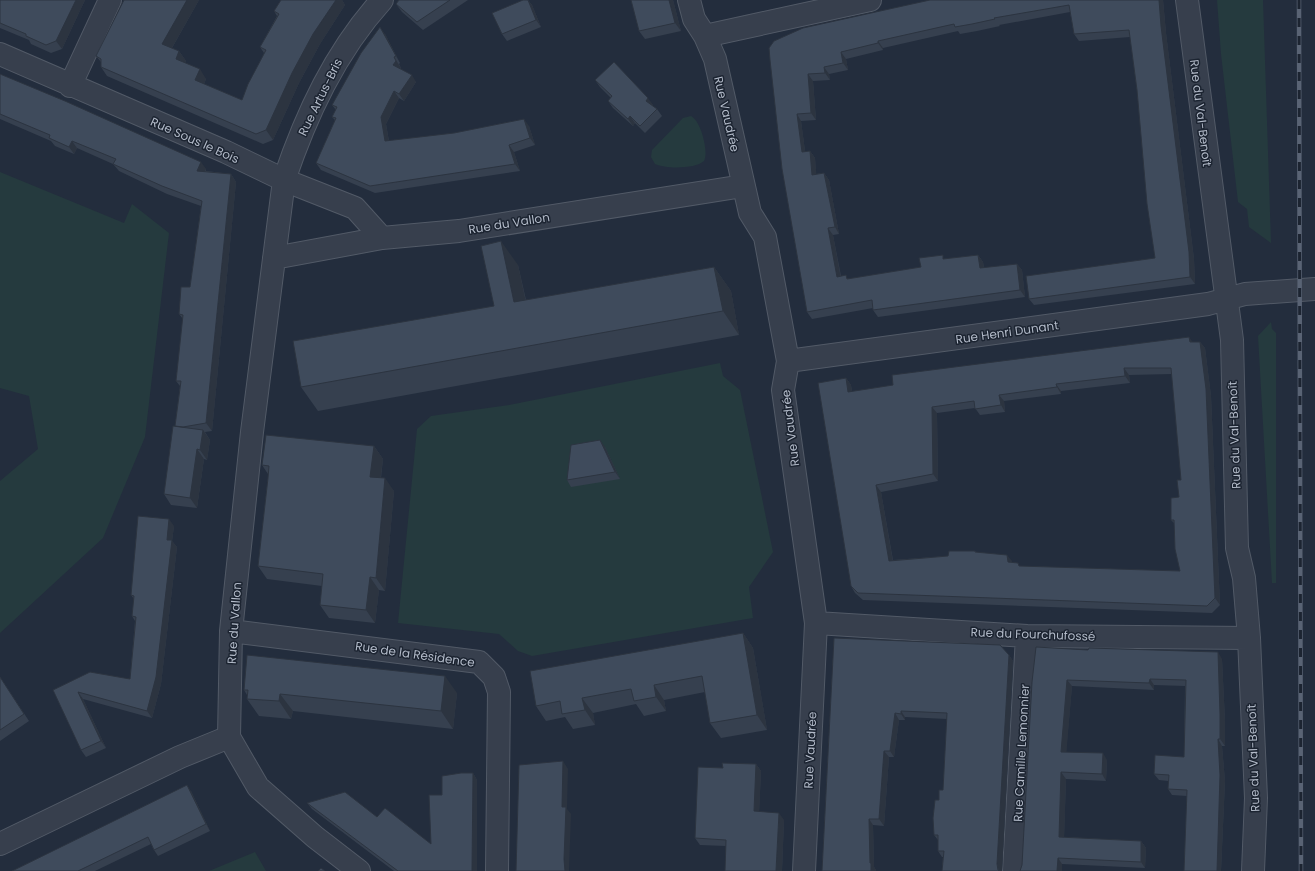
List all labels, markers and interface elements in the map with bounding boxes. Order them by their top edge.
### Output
street label: Rue Artus-Bris [294,55,346,139]
street label: Rue du Val-Benoît [1186,58,1216,168]
street label: Rue Vaudrée [710,75,744,153]
street label: Rue Sous le Bois [148,113,242,167]
street label: Rue du Vallon [467,208,551,238]
street label: Rue Henri Dunant [954,316,1060,348]
street label: Rue du Val-Benoît [1224,381,1244,489]
street label: Rue Vaudrée [777,389,803,467]
street label: Rue du Vallon [223,581,245,665]
street label: Rue du Fourchufossé [970,623,1096,645]
street label: Rue de la Résidence [354,637,476,671]
street label: Rue Camille Lemonnier [1009,683,1033,822]
street label: Rue du Val-Benoît [1243,704,1263,812]
street label: Rue Vaudrée [799,711,821,789]

